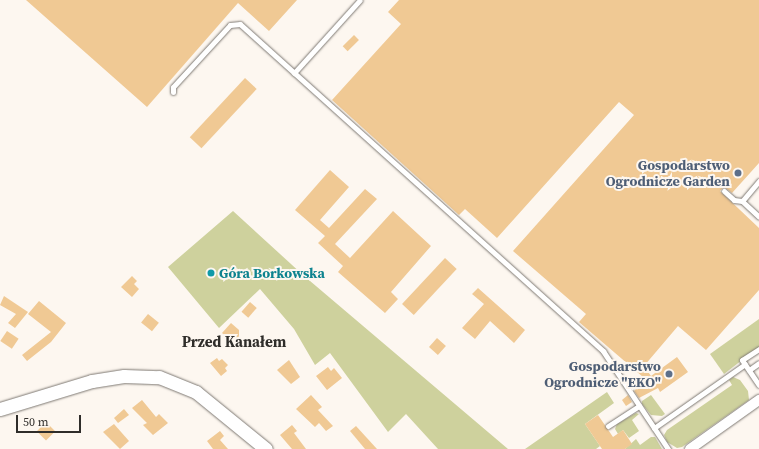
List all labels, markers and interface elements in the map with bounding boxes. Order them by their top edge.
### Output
place label: Gospodarstwo Ogrodnicze Garden [606,157,730,190]
marker: Gospodarstwo Ogrodnicze Garden [733,168,743,178]
place label: Góra Borkowska [219,265,325,281]
marker: Góra Borkowska [206,268,216,278]
district label: Przed Kanałem [182,333,286,351]
place label: Gospodarstwo Ogrodnicze "EKO" [544,358,661,390]
marker: Gospodarstwo Ogrodnicze "EKO" [664,369,674,379]
scale bar [18,407,83,433]
text: 50 m [23,414,49,430]

